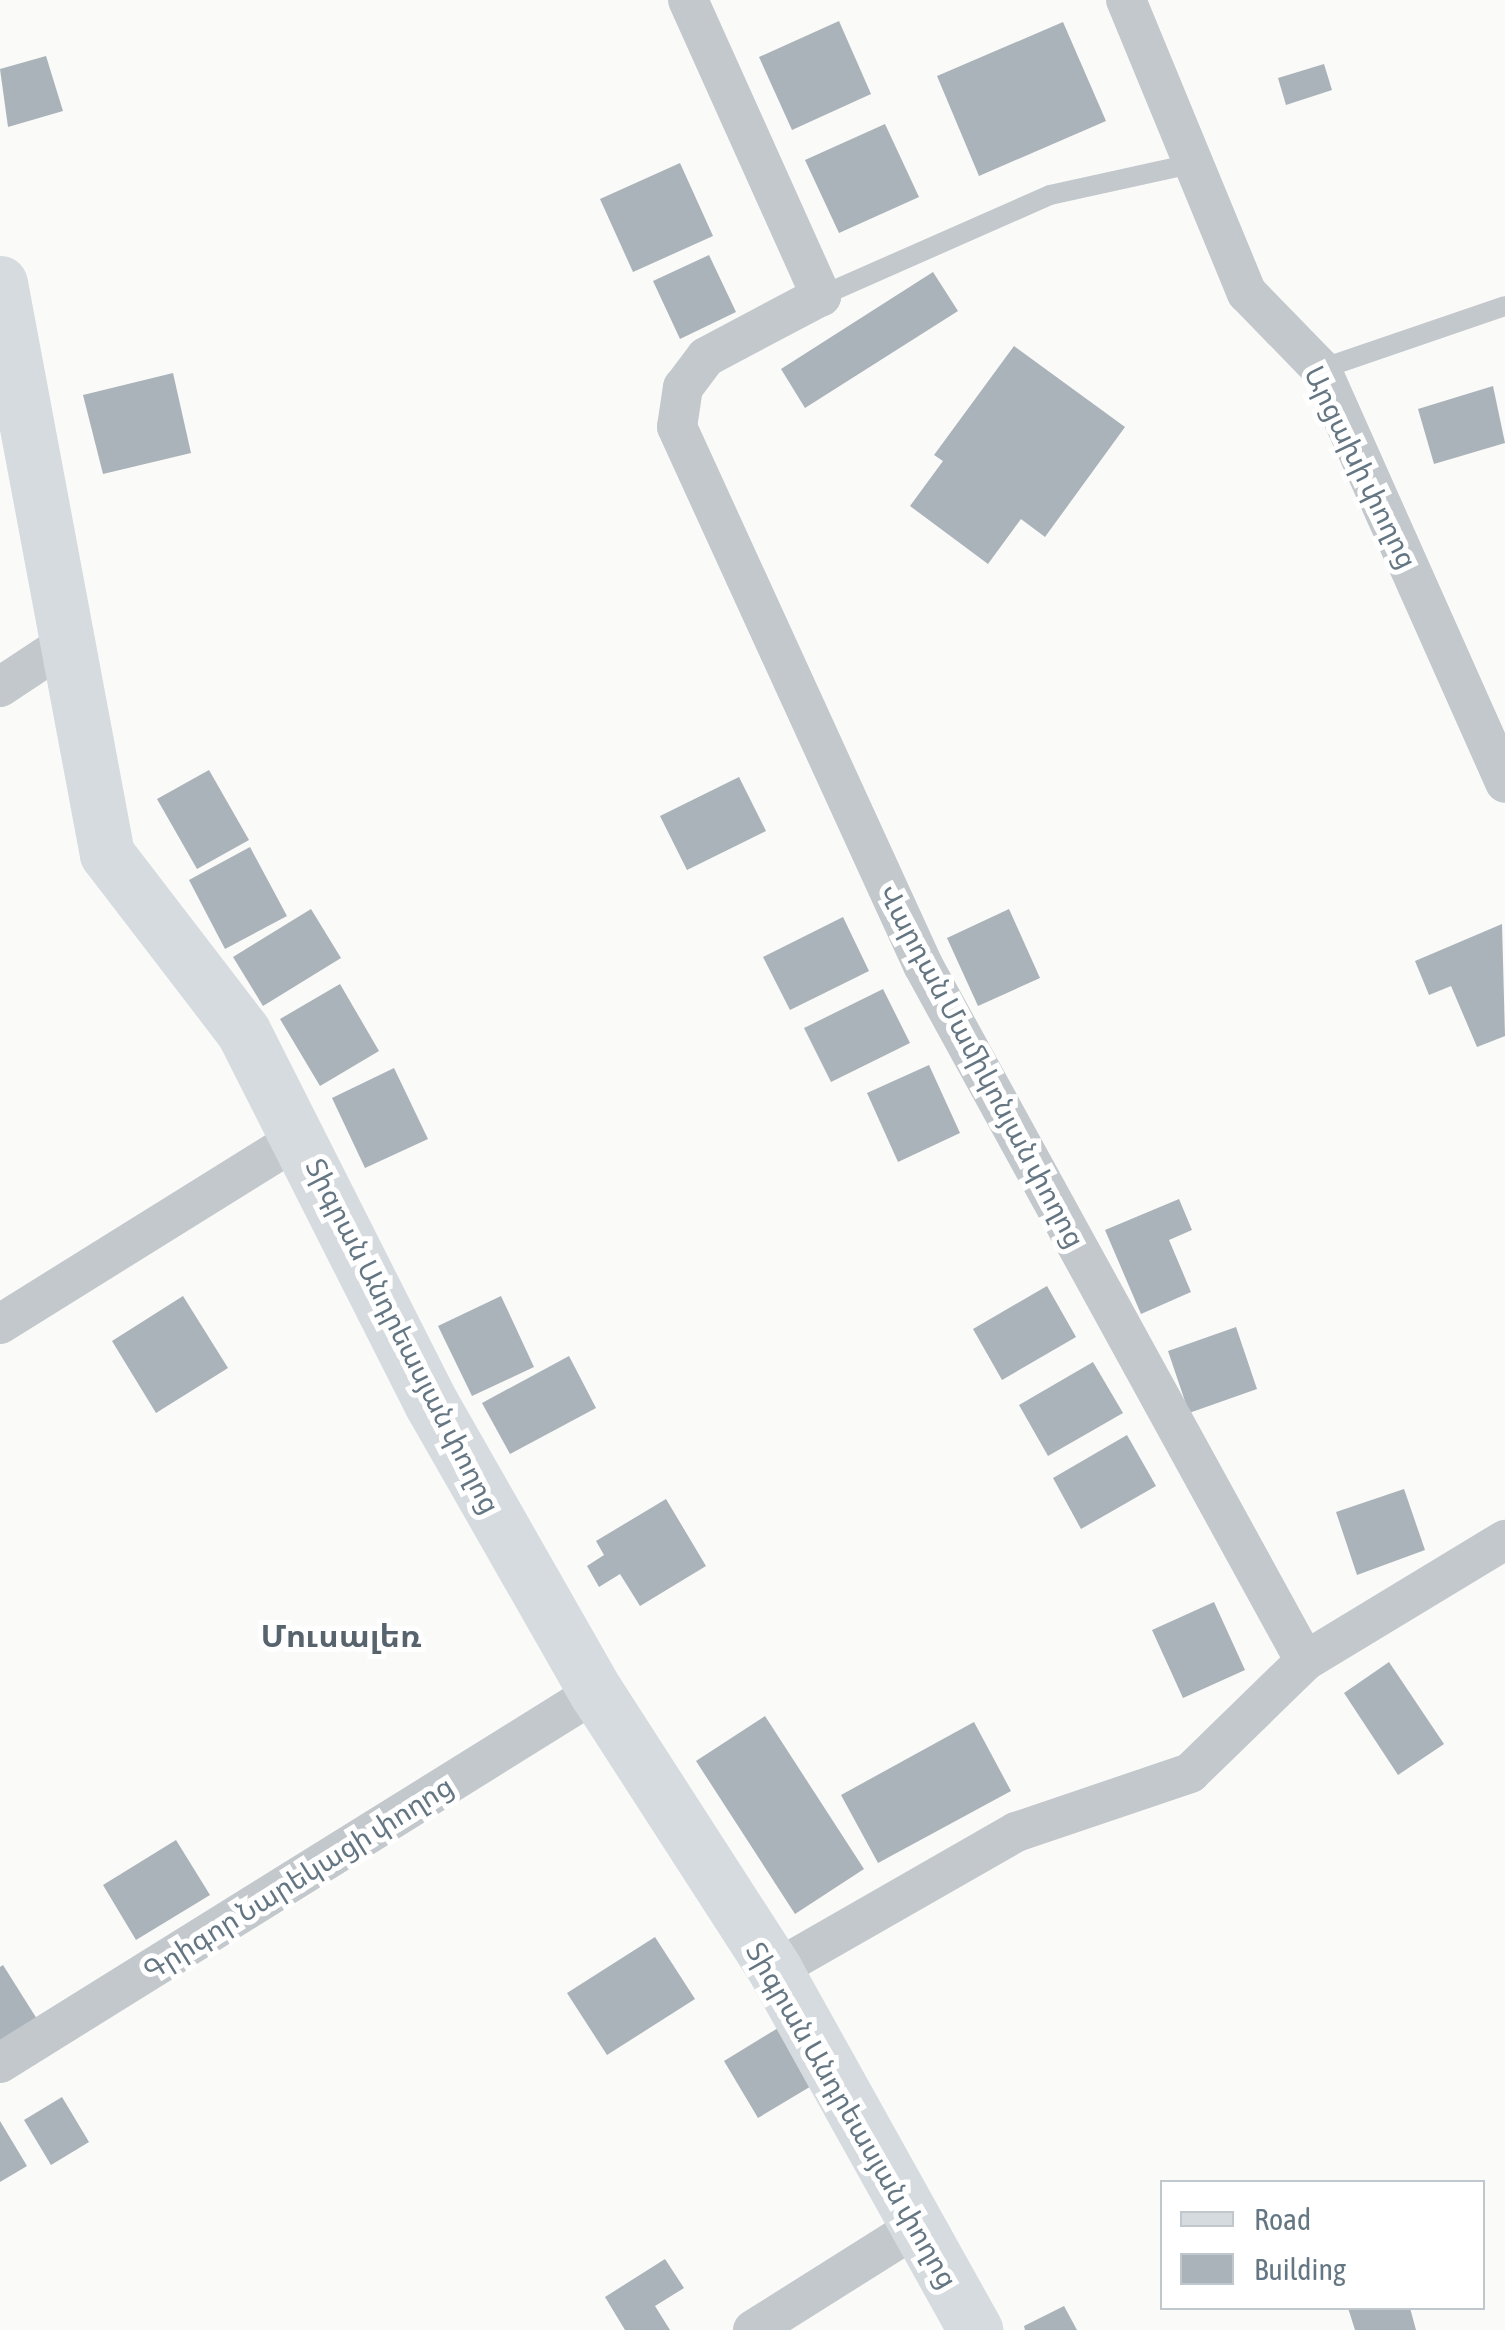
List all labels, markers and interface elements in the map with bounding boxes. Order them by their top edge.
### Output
street label: Արցախի փողոց [1297,360,1425,574]
street label: Վարդան Մամիկոնյան փողոց [872,879,1092,1253]
street label: Տիգրան Անդրեասյան փողոց [299,1153,507,1519]
district label: Մուսալեռ [260,1617,422,1655]
street label: Գրիգոր Նարեկացի փողոց [137,1769,459,1987]
street label: Տիգրան Անդրեասյան փողոց [739,1936,965,2294]
legend [1160,2180,1485,2310]
text: Road [1254,2202,1311,2236]
text: Building [1254,2252,1346,2286]

